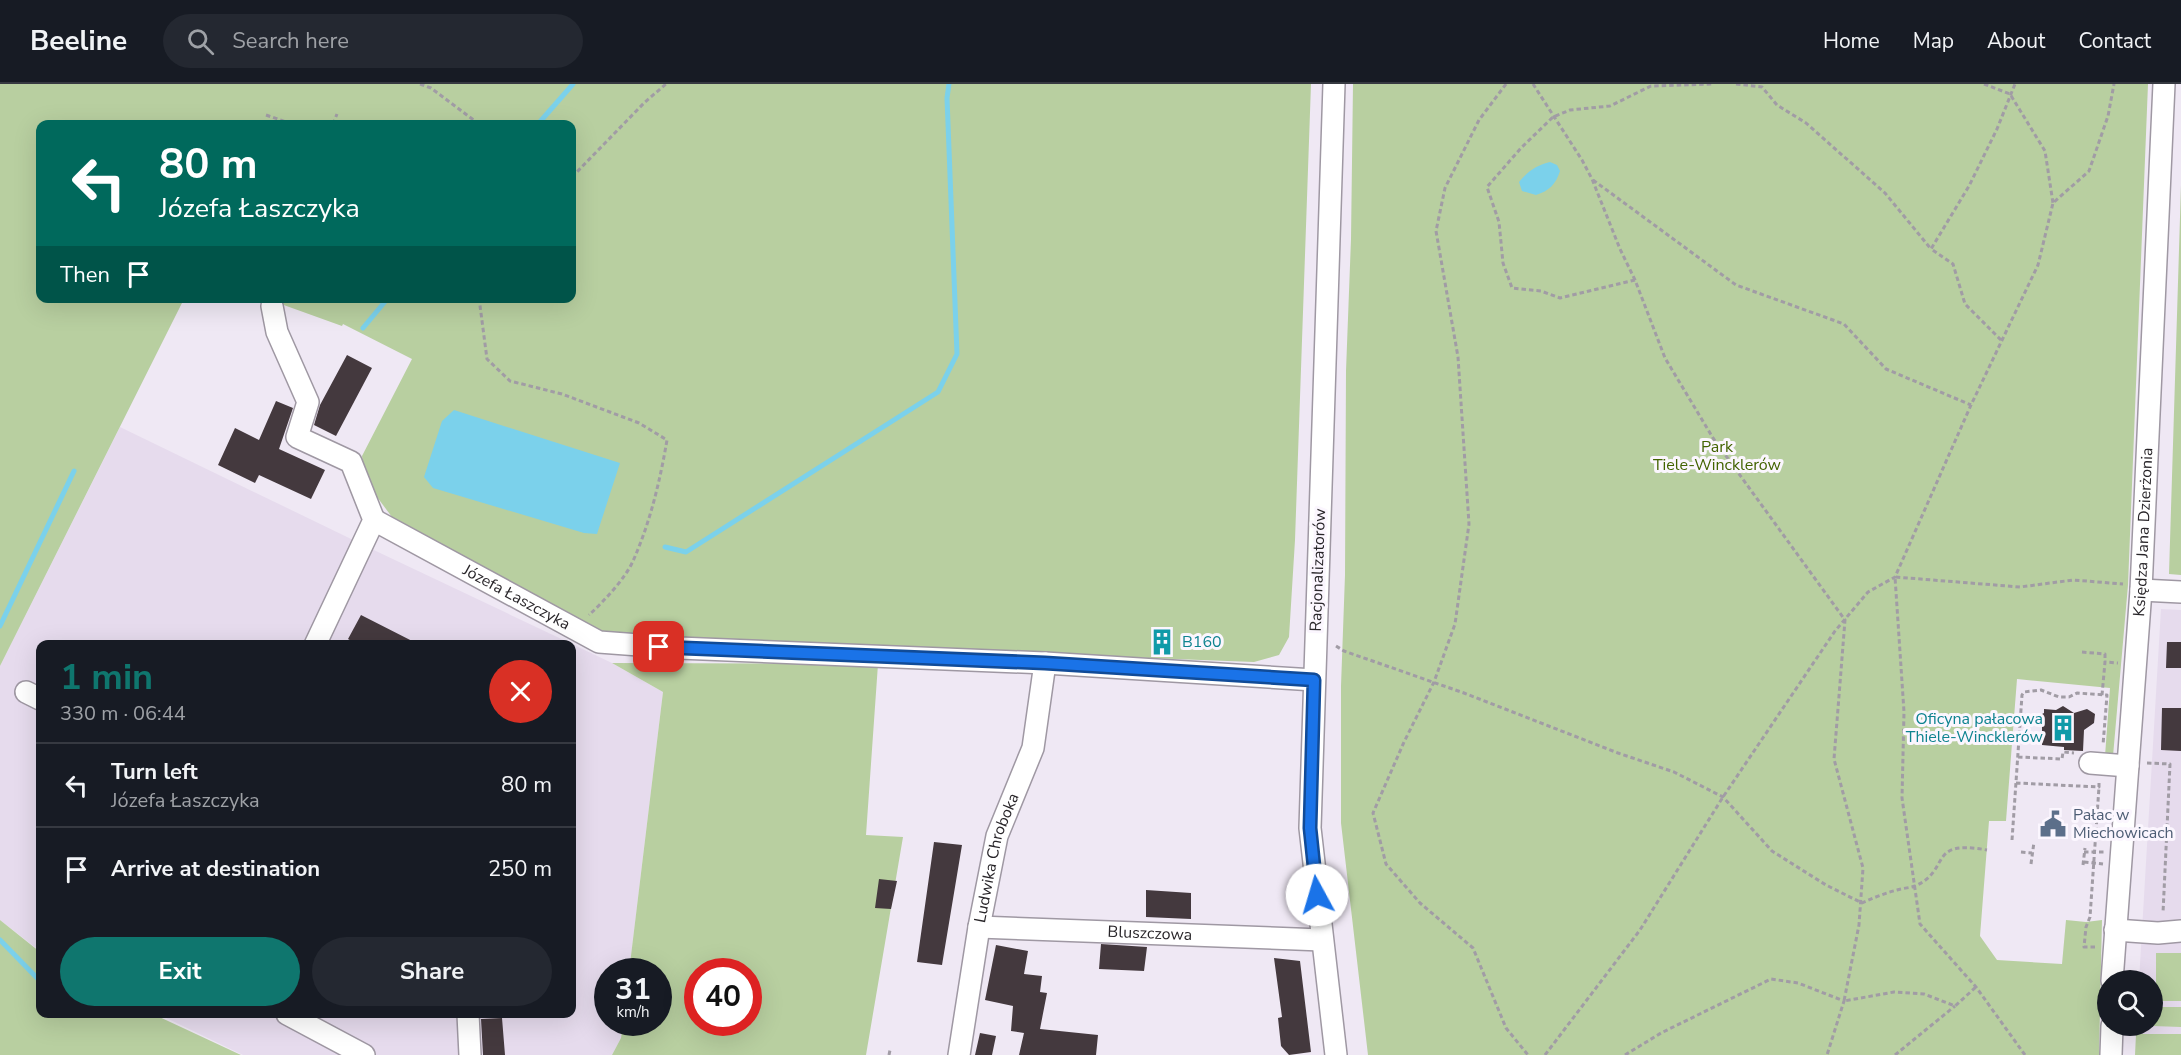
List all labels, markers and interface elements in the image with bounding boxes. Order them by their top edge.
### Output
search box [163,14,583,68]
text: Beeline [30,22,127,60]
icon: search [184,25,217,58]
text: Search here [232,26,349,56]
text: Home [1823,27,1880,55]
text: Map [1913,27,1954,55]
text: About [1987,27,2045,55]
text: Contact [2078,27,2151,55]
text: 80 m [159,136,258,193]
icon: left [60,144,138,222]
text: Józefa Łaszczyka [159,190,360,227]
icon: arrive [122,258,155,291]
text: Then [60,260,110,290]
park label: Park Tiele-Wincklerów [1653,436,1782,476]
street label: Księdza Jana Dzierżonia [2128,447,2158,617]
street label: Racjonalizatorów [1305,507,1331,632]
street label: Józefa Łaszczyka [458,559,574,635]
pin [633,621,684,672]
building icon: B160 [1147,627,1177,657]
icon: arrive [642,630,675,663]
place label: B160 [1182,631,1222,653]
text: 1 min [60,653,153,702]
button: close [489,660,552,723]
text: 330 m · 06:44 [60,700,186,727]
place label: Oficyna pałacowa Thiele-Wincklerów [1906,708,2044,748]
building icon: Oficyna pałacowa Thiele-Wincklerów [2048,713,2078,743]
text: Turn left [111,757,198,787]
icon: left [60,769,93,802]
text: 80 m [501,770,552,800]
text: Józefa Łaszczyka [111,787,260,814]
street label: Ludwika Chroboka [969,790,1024,925]
place label: Pałac w Miechowicach [2073,804,2174,844]
public building icon: Pałac w Miechowicach [2038,809,2068,839]
icon: arrive [60,853,93,886]
text: Arrive at destination [111,854,320,884]
text: 250 m [488,854,552,884]
position arrow [1285,863,1349,927]
street label: Bluszczowa [1107,921,1193,946]
button: Exit [60,937,300,1006]
button: Share [312,937,552,1006]
speed limit sign: 40 [684,958,762,1036]
text: 31 [615,969,651,1010]
map controls [2097,970,2163,1036]
button: search [2097,970,2163,1036]
text: km/h [616,1002,650,1022]

